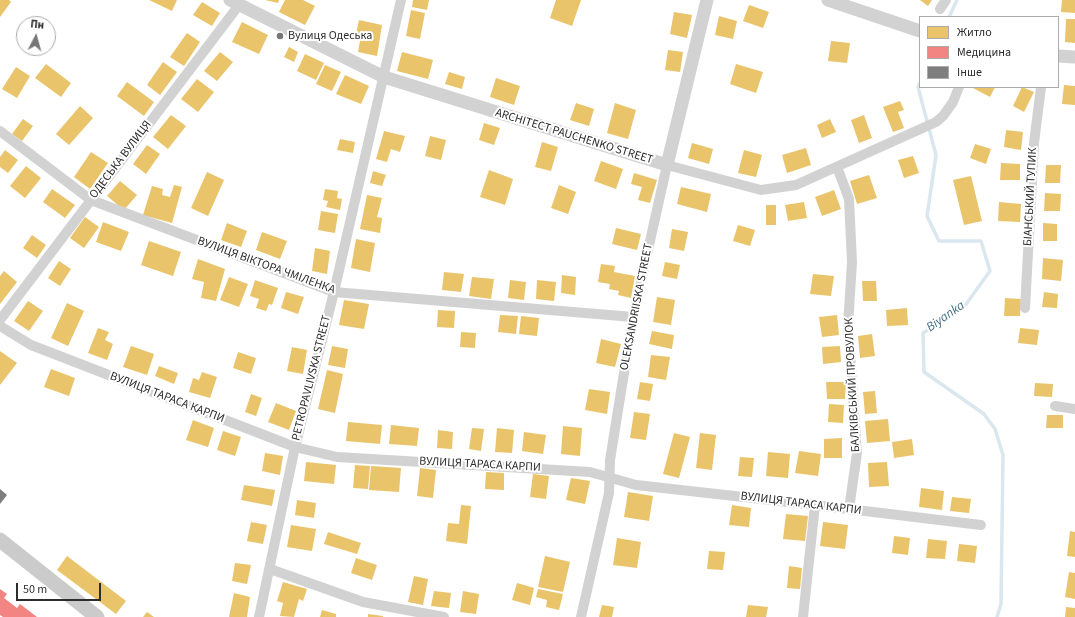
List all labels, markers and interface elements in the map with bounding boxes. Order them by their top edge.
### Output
north arrow [16,16,56,56]
text: Пн [30,16,45,33]
legend [919,16,1059,88]
text: Житло [957,24,992,41]
place label: Вулиця Одеська [288,29,372,43]
marker: Вулиця Одеська [275,31,285,41]
text: Медицина [957,44,1011,61]
text: Інше [957,64,982,81]
street label: ARCHITECT PAUCHENKO STREET [493,106,655,168]
street label: ОДЕСЬКА ВУЛИЦЯ [87,118,155,202]
street label: БІАНСЬКИЙ ТУПИК [1021,147,1041,247]
street label: ВУЛИЦЯ ВІКТОРА ЧМІЛЕНКА [195,234,337,298]
street label: OLEKSANDRIISKA STREET [618,242,656,372]
water label: Biyanka [924,298,968,336]
street label: PETROPAVLIVSKA STREET [289,314,335,442]
street label: БАЛКІВСЬКИЙ ПРОВУЛОК [842,317,864,453]
street label: ВУЛИЦЯ ТАРАСА КАРПИ [108,369,226,427]
street label: ВУЛИЦЯ ТАРАСА КАРПИ [419,455,541,475]
street label: ВУЛИЦЯ ТАРАСА КАРПИ [740,489,862,519]
scale bar [18,575,103,601]
text: 50 m [23,581,47,598]

